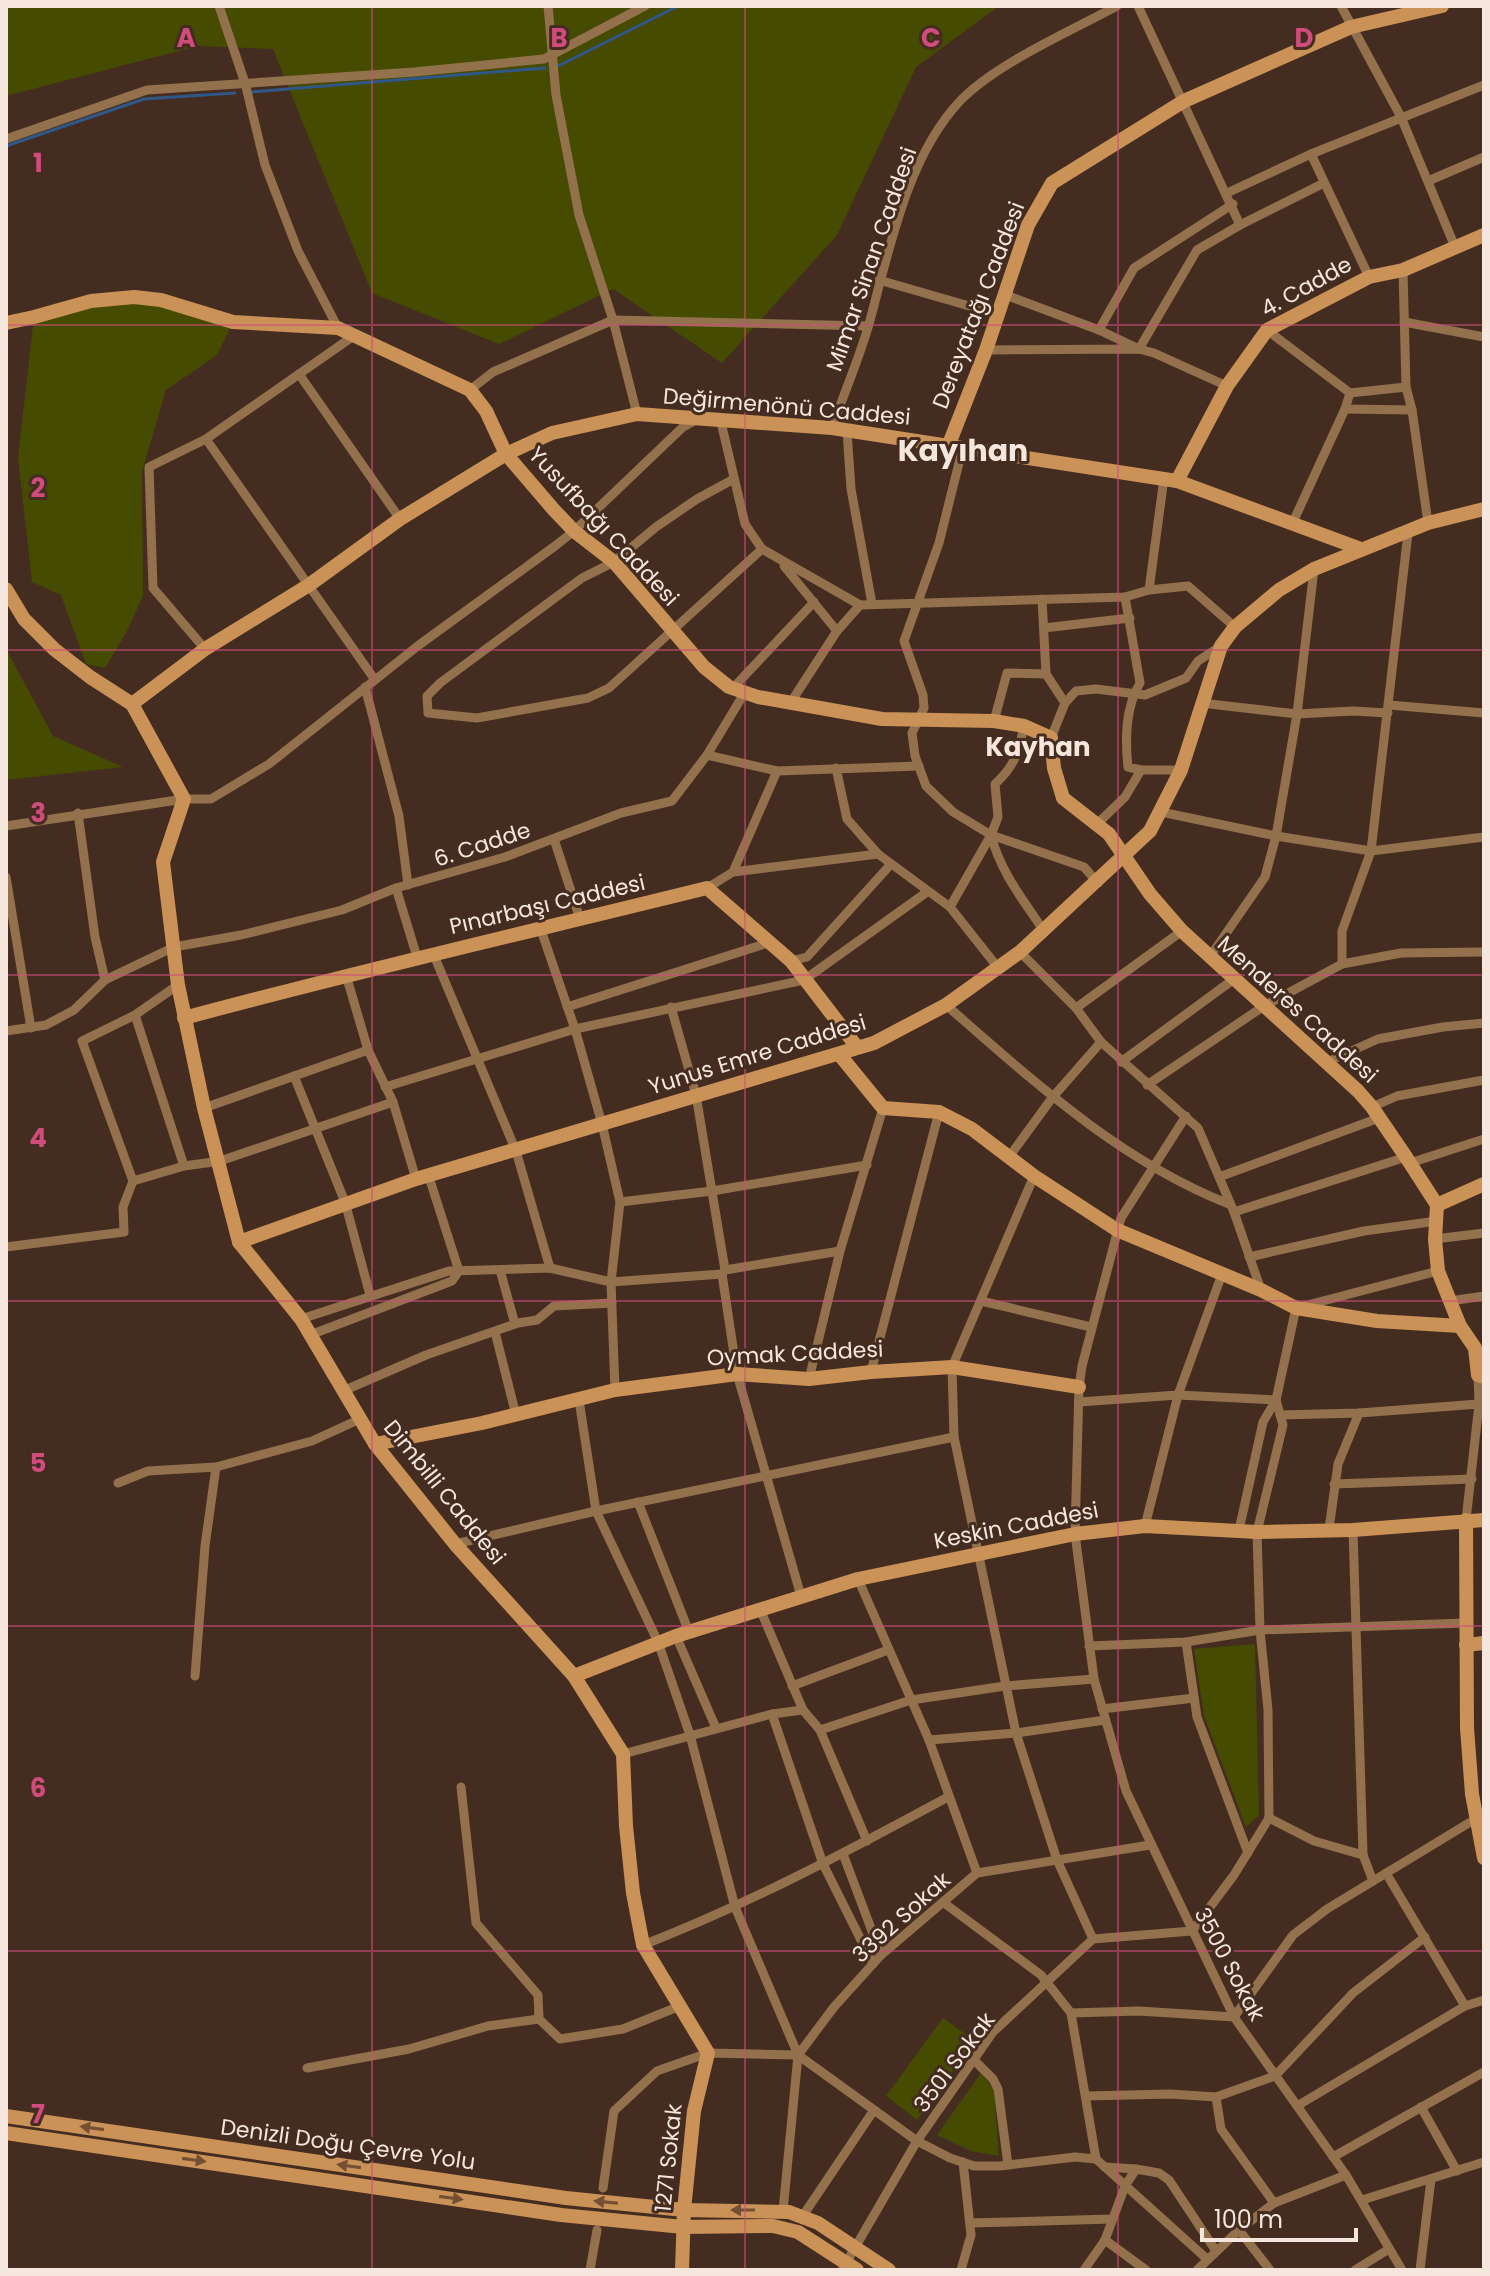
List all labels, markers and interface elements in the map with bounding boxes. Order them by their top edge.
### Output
text: A [176,20,196,56]
text: B [550,20,568,56]
text: C [921,20,941,56]
text: D [1295,20,1314,56]
street label: Mimar Sinan Caddesi [819,143,924,375]
text: 1 [33,145,43,181]
street label: Dereyatağı Caddesi [925,197,1032,413]
street label: 4. Cadde [1255,249,1357,324]
street label: Değirmenönü Caddesi [662,380,912,433]
district label: Kayıhan [898,429,1028,472]
street label: Yusufbağı Caddesi [521,440,686,613]
text: 2 [31,470,46,506]
district label: Kayhan [986,729,1090,765]
text: 3 [30,795,46,831]
street label: 6. Cadde [430,814,534,875]
street label: Pınarbaşı Caddesi [446,867,648,942]
street label: Menderes Caddesi [1211,929,1385,1090]
street label: Yunus Emre Caddesi [644,1007,870,1102]
text: 4 [29,1120,47,1156]
street label: Oymak Caddesi [706,1333,884,1374]
street label: Dimbilli Caddesi [377,1413,513,1571]
text: 5 [30,1445,46,1481]
street label: Keskin Caddesi [931,1494,1101,1557]
text: 6 [30,1770,46,1806]
street label: 3392 Sokak [845,1864,958,1970]
street label: 3500 Sokak [1187,1902,1273,2027]
street label: 3501 Sokak [907,2005,1003,2119]
text: 7 [31,2096,45,2132]
street label: 1271 Sokak [647,2102,690,2214]
street label: Denizli Doğu Çevre Yolu [219,2111,477,2178]
one-way arrow [79,2121,104,2134]
one-way arrow [182,2154,207,2167]
one-way arrow [336,2159,361,2172]
one-way arrow [439,2192,464,2205]
scale bar [1202,2192,1356,2242]
one-way arrow [593,2196,618,2209]
text: 100 m [1214,2203,1283,2236]
one-way arrow [730,2204,755,2216]

